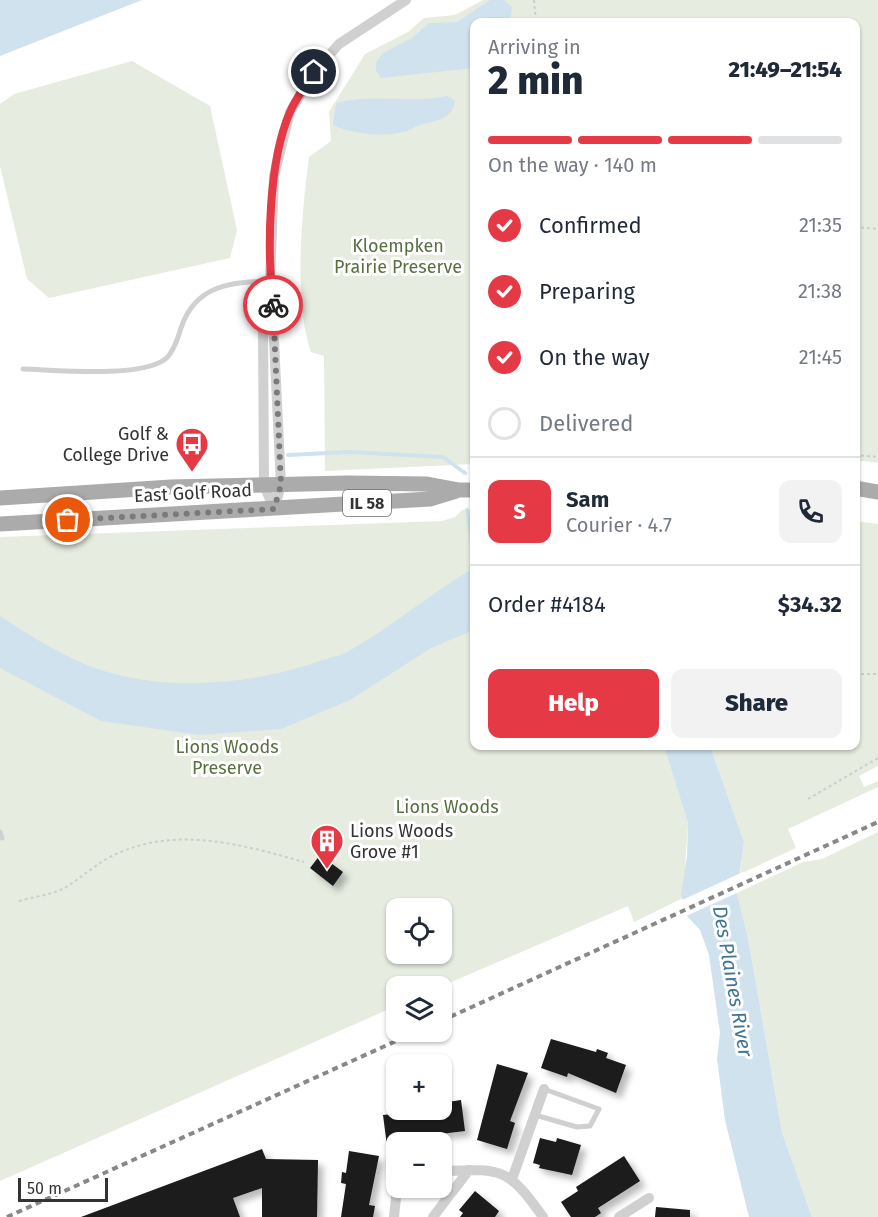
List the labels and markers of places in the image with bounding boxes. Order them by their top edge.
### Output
pin [288,46,339,97]
place label: Golf & College Drive [63,423,169,466]
bus stop icon: Golf & College Drive [174,426,210,473]
pin [42,494,93,545]
place label: Lions Woods Grove #1 [350,820,453,863]
building icon: Lions Woods Grove #1 [309,823,345,870]

